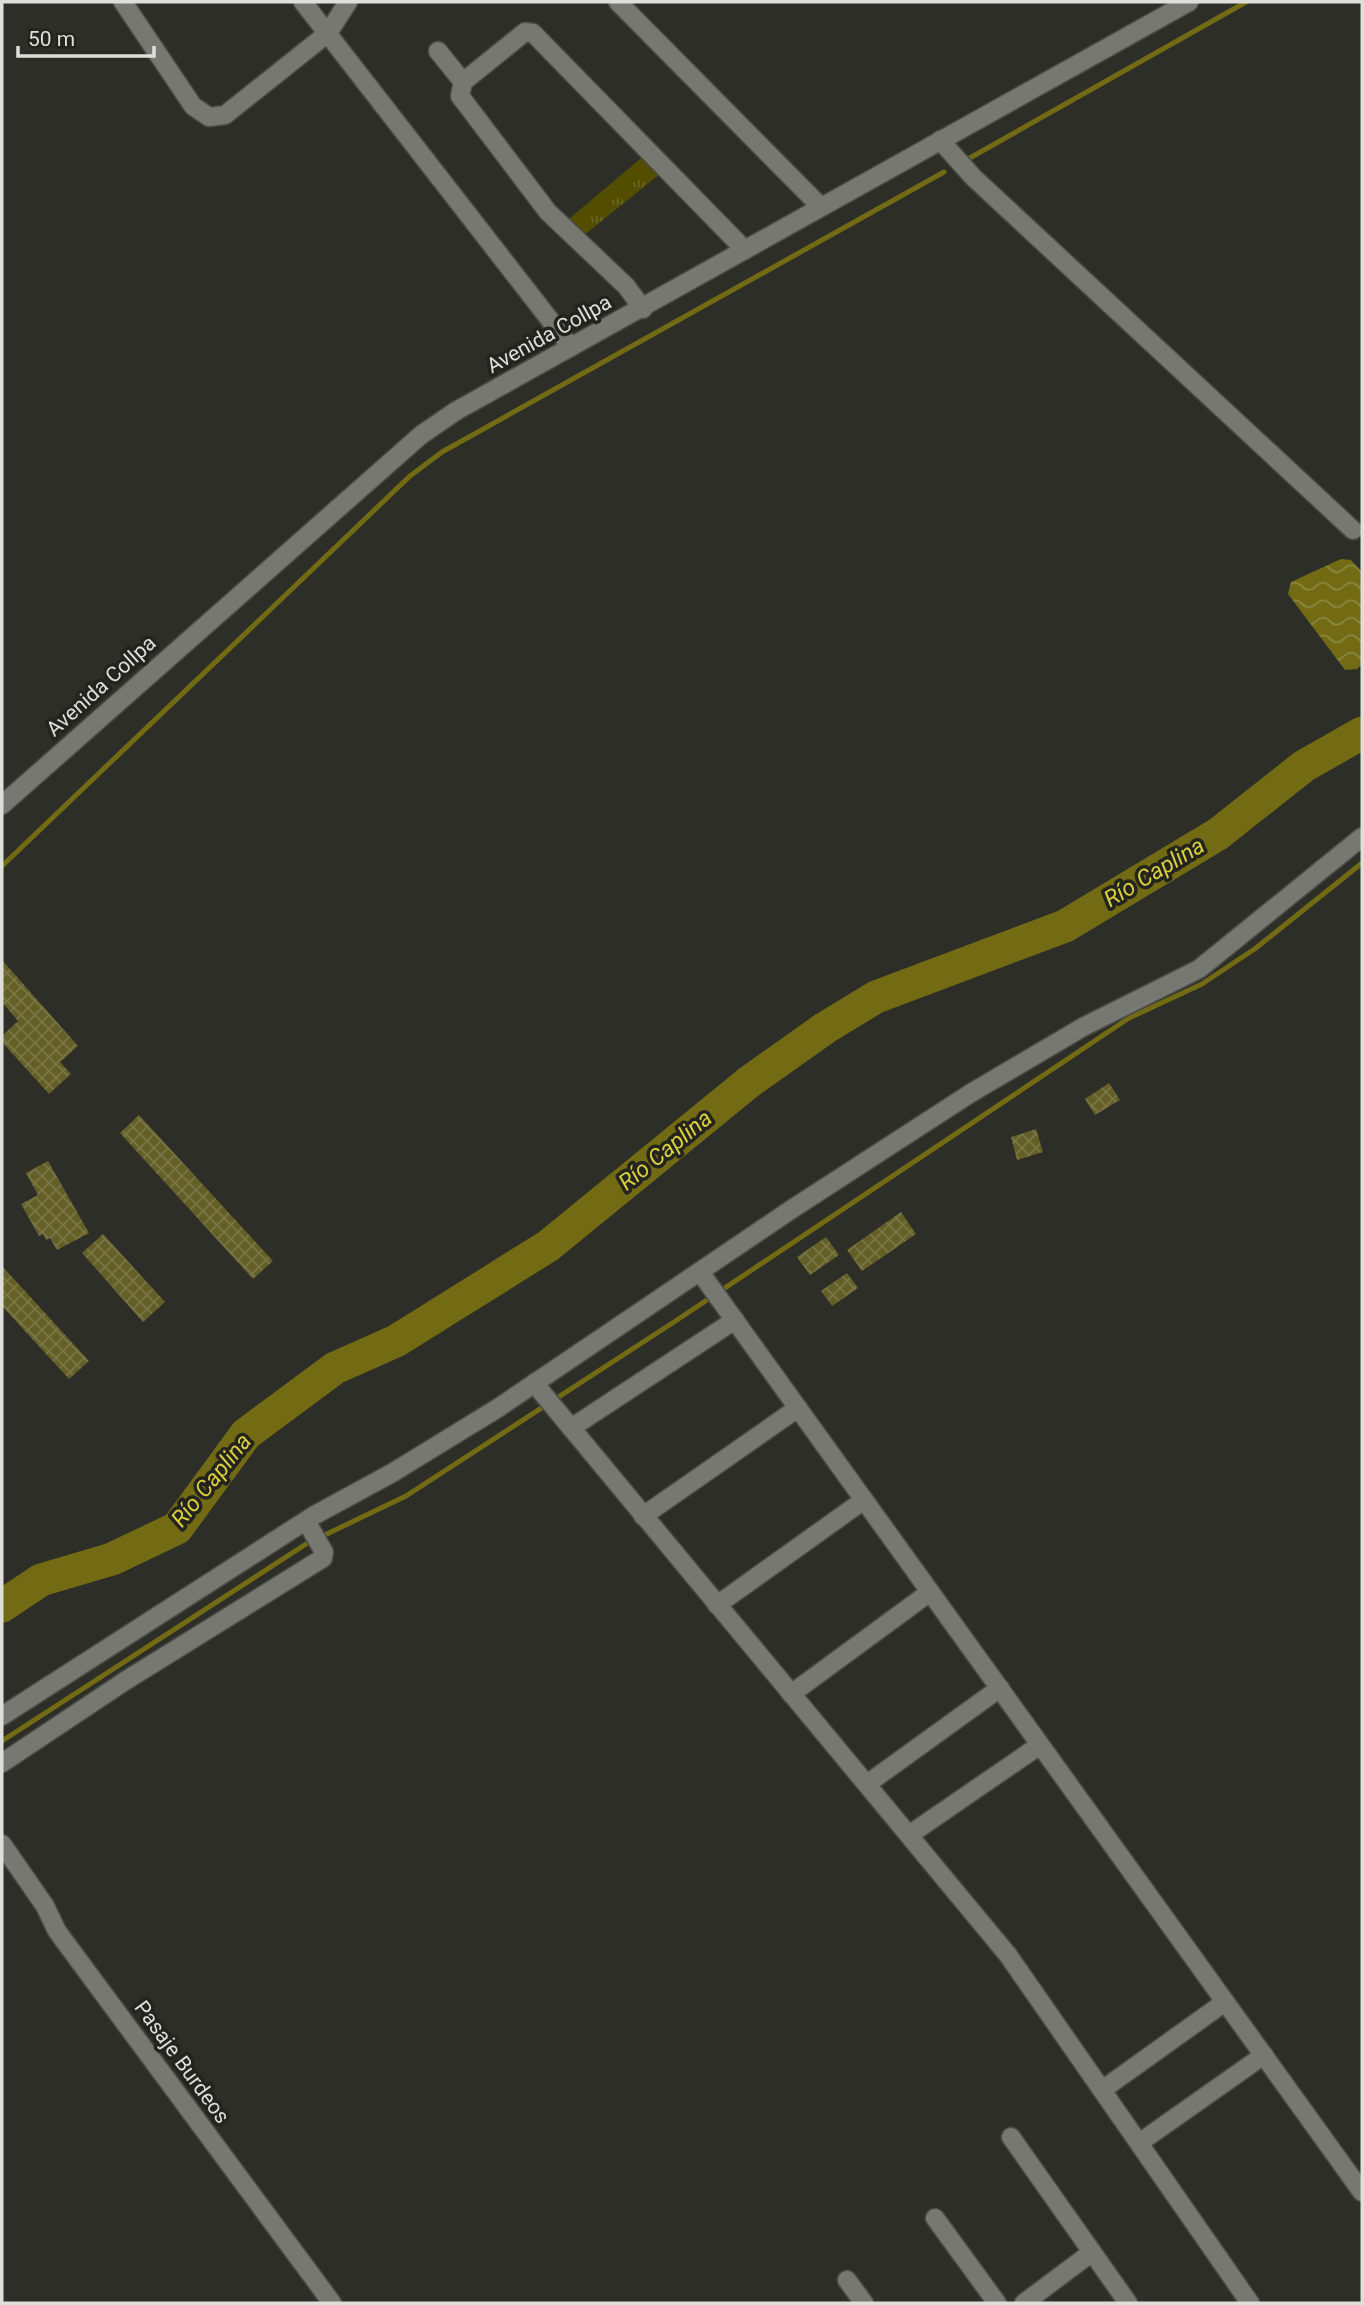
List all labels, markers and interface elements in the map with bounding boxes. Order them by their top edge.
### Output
scale bar [18,14,154,58]
text: 50 m [28,27,75,51]
street label: Avenida Collpa [483,290,615,378]
street label: Avenida Collpa [41,631,161,741]
water label: Río Caplina [1099,832,1209,913]
water label: Río Caplina [613,1105,717,1196]
water label: Río Caplina [166,1428,257,1532]
street label: Pasaje Burdeos [130,1996,234,2128]

